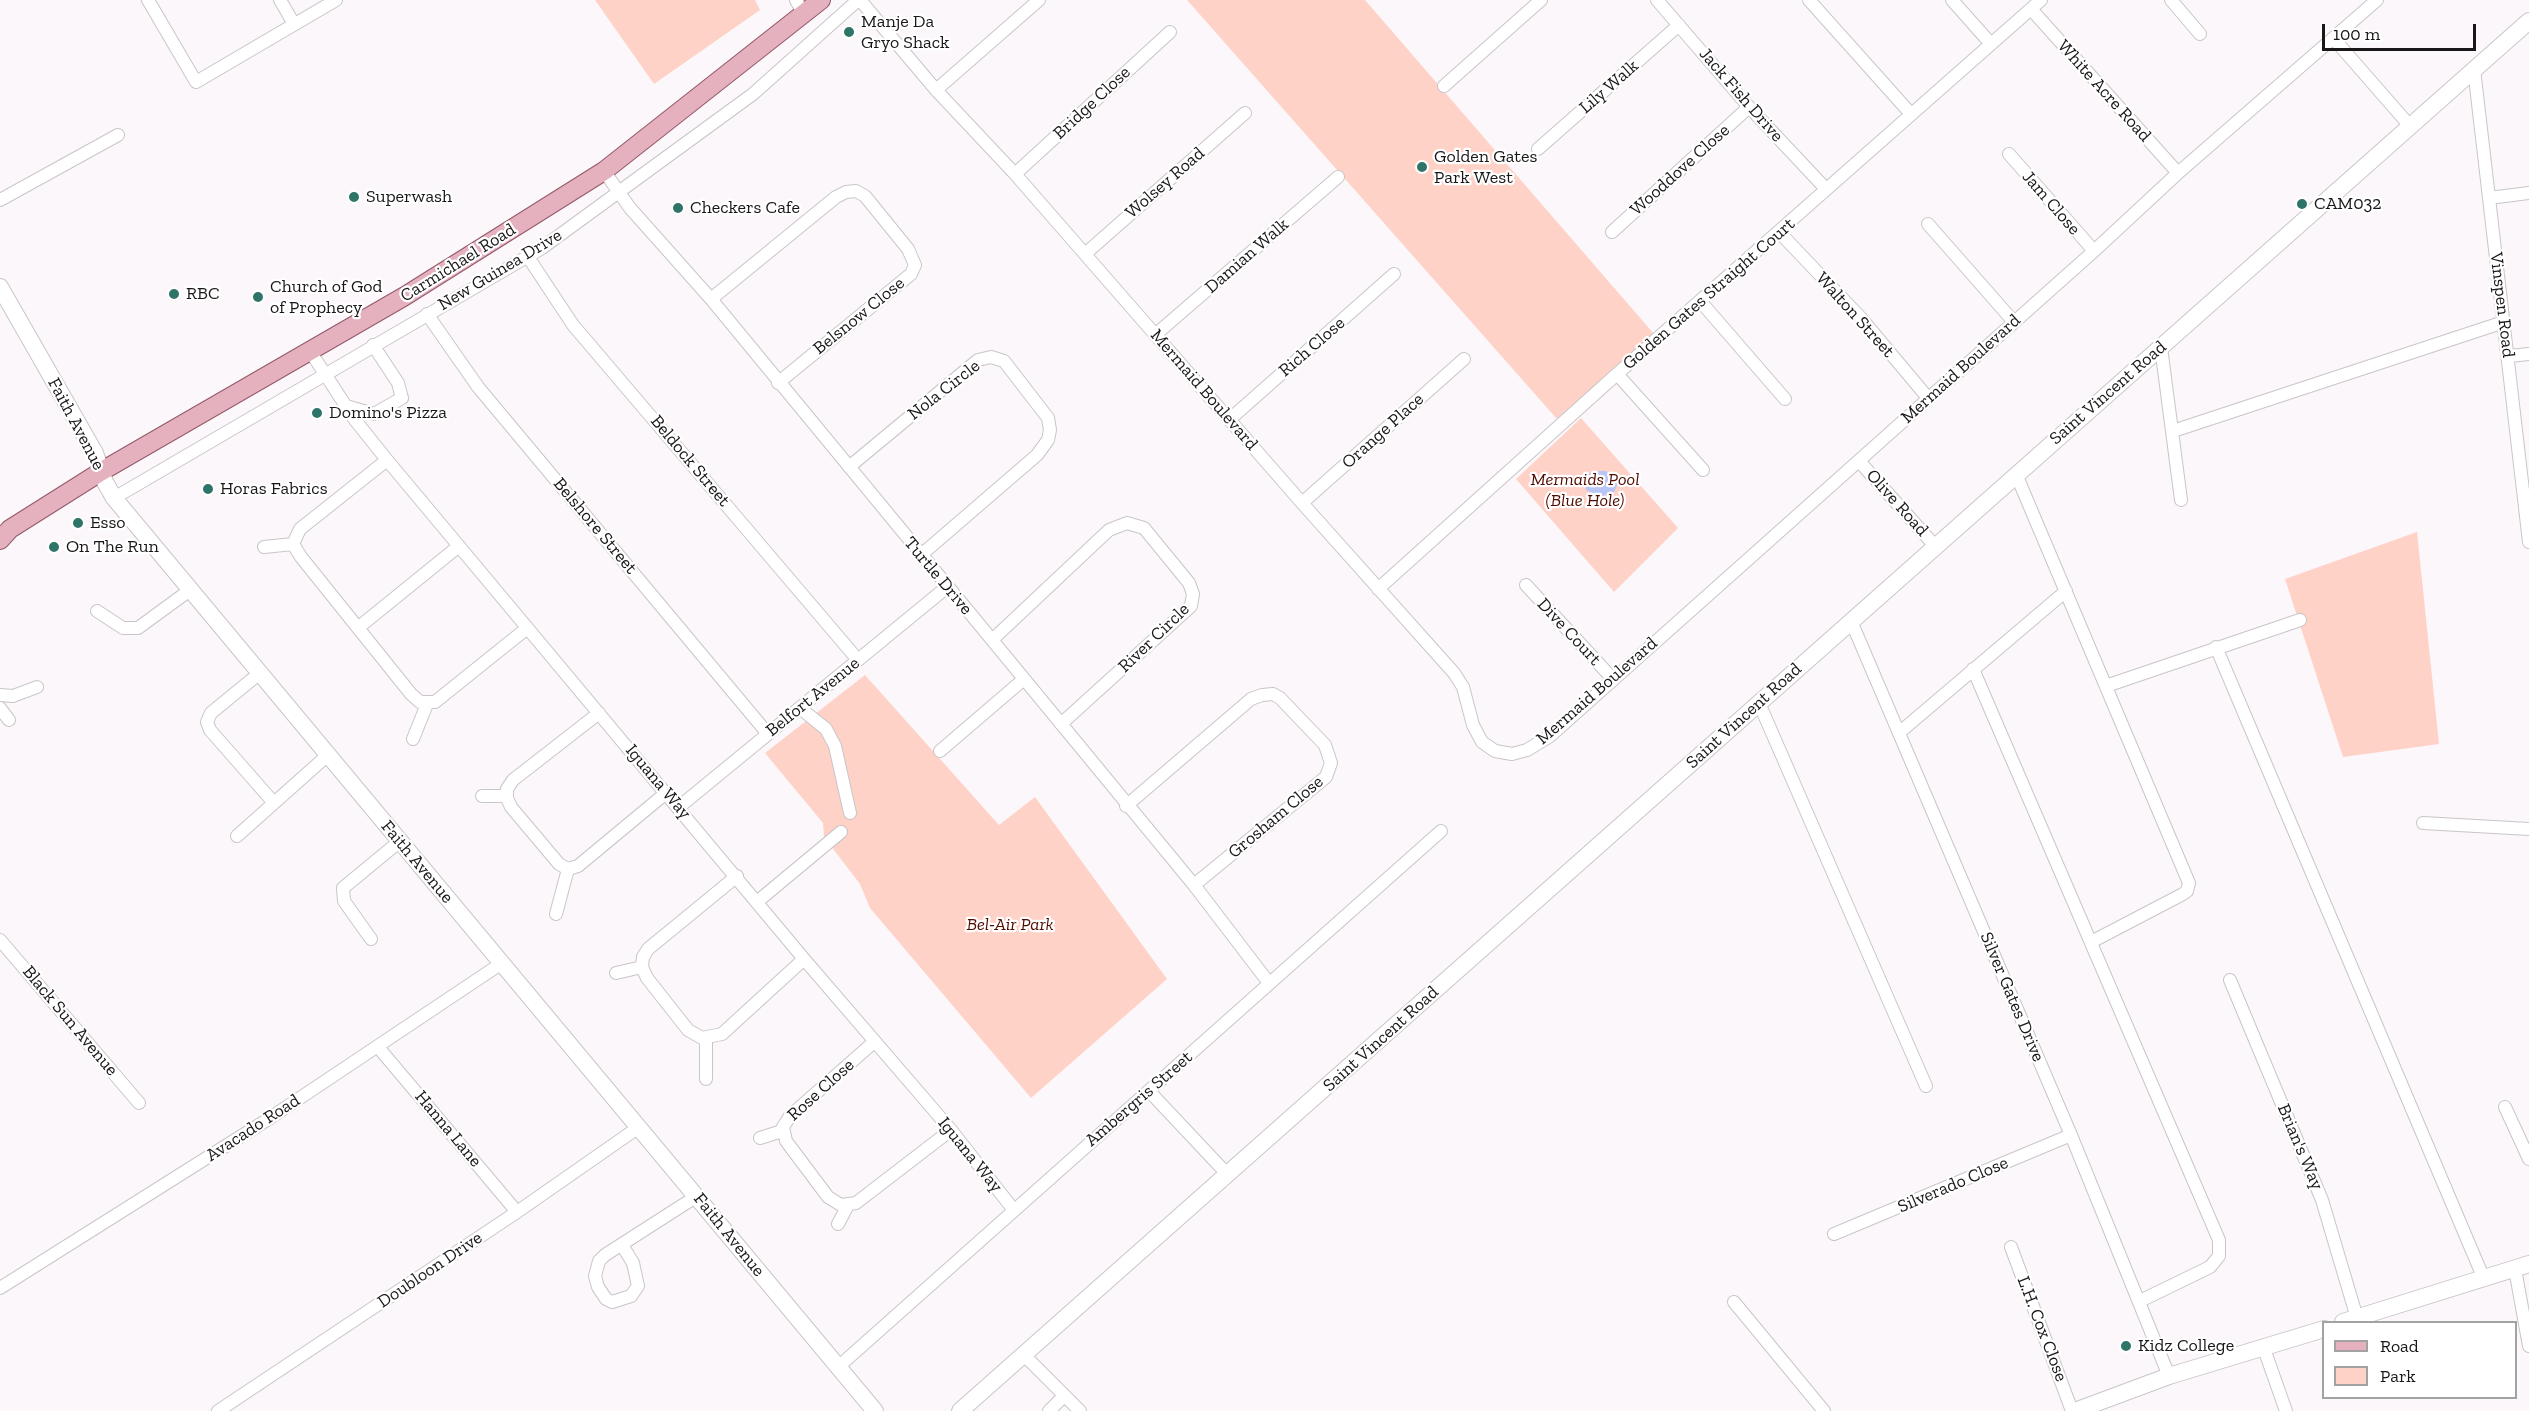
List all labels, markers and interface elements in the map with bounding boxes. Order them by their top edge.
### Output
place label: Manje Da Gryo Shack [861,11,949,54]
scale bar [2325,12,2480,50]
text: 100 m [2333,23,2380,45]
marker: Manje Da Gryo Shack [842,25,856,39]
street label: White Acre Road [2053,36,2155,146]
street label: Jack Fish Drive [1694,44,1788,146]
street label: Lily Walk [1575,55,1643,119]
street label: Bridge Close [1049,62,1135,144]
street label: Wooddove Close [1626,120,1734,220]
street label: Wolsey Road [1121,143,1209,223]
place label: Golden Gates Park West [1434,146,1537,188]
marker: Golden Gates Park West [1415,160,1429,174]
street label: Jam Close [2017,166,2085,240]
place label: Superwash [366,186,452,208]
marker: Superwash [347,190,361,204]
place label: CAM032 [2314,193,2382,215]
place label: Checkers Cafe [690,197,800,219]
marker: CAM032 [2295,197,2309,211]
marker: Checkers Cafe [671,201,685,215]
street label: Golden Gates Straight Court [1619,213,1799,375]
street label: Damian Walk [1201,214,1293,298]
street label: Carmichael Road [396,219,520,307]
street label: New Guinea Drive [434,225,566,315]
street label: Vinspen Road [2485,251,2519,359]
street label: Walton Street [1811,268,1899,362]
street label: Belsnow Close [809,273,909,359]
place label: Church of God of Prophecy [270,276,382,318]
place label: RBC [186,283,220,305]
marker: RBC [167,287,181,301]
marker: Church of God of Prophecy [251,290,265,304]
street label: Mermaid Boulevard [1897,310,2025,428]
street label: Rich Close [1274,312,1350,382]
street label: Mermaid Boulevard [1146,325,1262,455]
street label: Saint Vincent Road [2045,336,2171,450]
street label: Nola Circle [904,355,984,425]
street label: Faith Avenue [43,374,109,474]
street label: Orange Place [1338,389,1428,473]
place label: Domino's Pizza [329,402,447,424]
marker: Domino's Pizza [310,406,324,420]
street label: Beldock Street [646,411,734,511]
street label: Olive Road [1861,465,1933,541]
park label: Mermaids Pool (Blue Hole) [1531,469,1639,512]
street label: Belshore Street [549,474,641,578]
place label: Horas Fabrics [220,478,328,500]
marker: Horas Fabrics [201,482,215,496]
place label: Esso [90,512,126,534]
marker: Esso [71,516,85,530]
street label: Turtle Drive [899,533,977,619]
place label: On The Run [66,536,159,558]
marker: On The Run [47,540,61,554]
street label: Dive Court [1532,594,1606,670]
street label: River Circle [1114,599,1194,677]
street label: Mermaid Boulevard [1532,633,1662,749]
street label: Belfort Avenue [762,653,864,741]
street label: Saint Vincent Road [1682,659,1806,773]
street label: Iguana Way [621,740,695,824]
street label: Grosham Close [1224,771,1328,863]
street label: Faith Avenue [376,816,458,908]
park label: Bel-Air Park [966,914,1054,936]
street label: Silver Gates Drive [1975,929,2049,1065]
street label: Black Sun Avenue [18,962,122,1080]
street label: Saint Vincent Road [1319,982,1443,1096]
street label: Ambergris Street [1081,1047,1197,1151]
street label: Rose Close [783,1054,859,1126]
street label: Hanna Lane [410,1087,486,1171]
street label: Avacado Road [202,1090,304,1166]
street label: Brian's Way [2272,1101,2328,1193]
street label: Iguana Way [933,1113,1007,1197]
street label: Silverado Close [1894,1152,2012,1218]
street label: Faith Avenue [689,1189,769,1281]
street label: Doubloon Drive [374,1227,486,1313]
street label: L.H. Cox Close [2012,1273,2072,1385]
legend [2322,1321,2517,1399]
place label: Kidz College [2138,1335,2234,1357]
text: Road [2380,1335,2419,1357]
marker: Kidz College [2119,1339,2133,1353]
text: Park [2380,1365,2416,1387]

